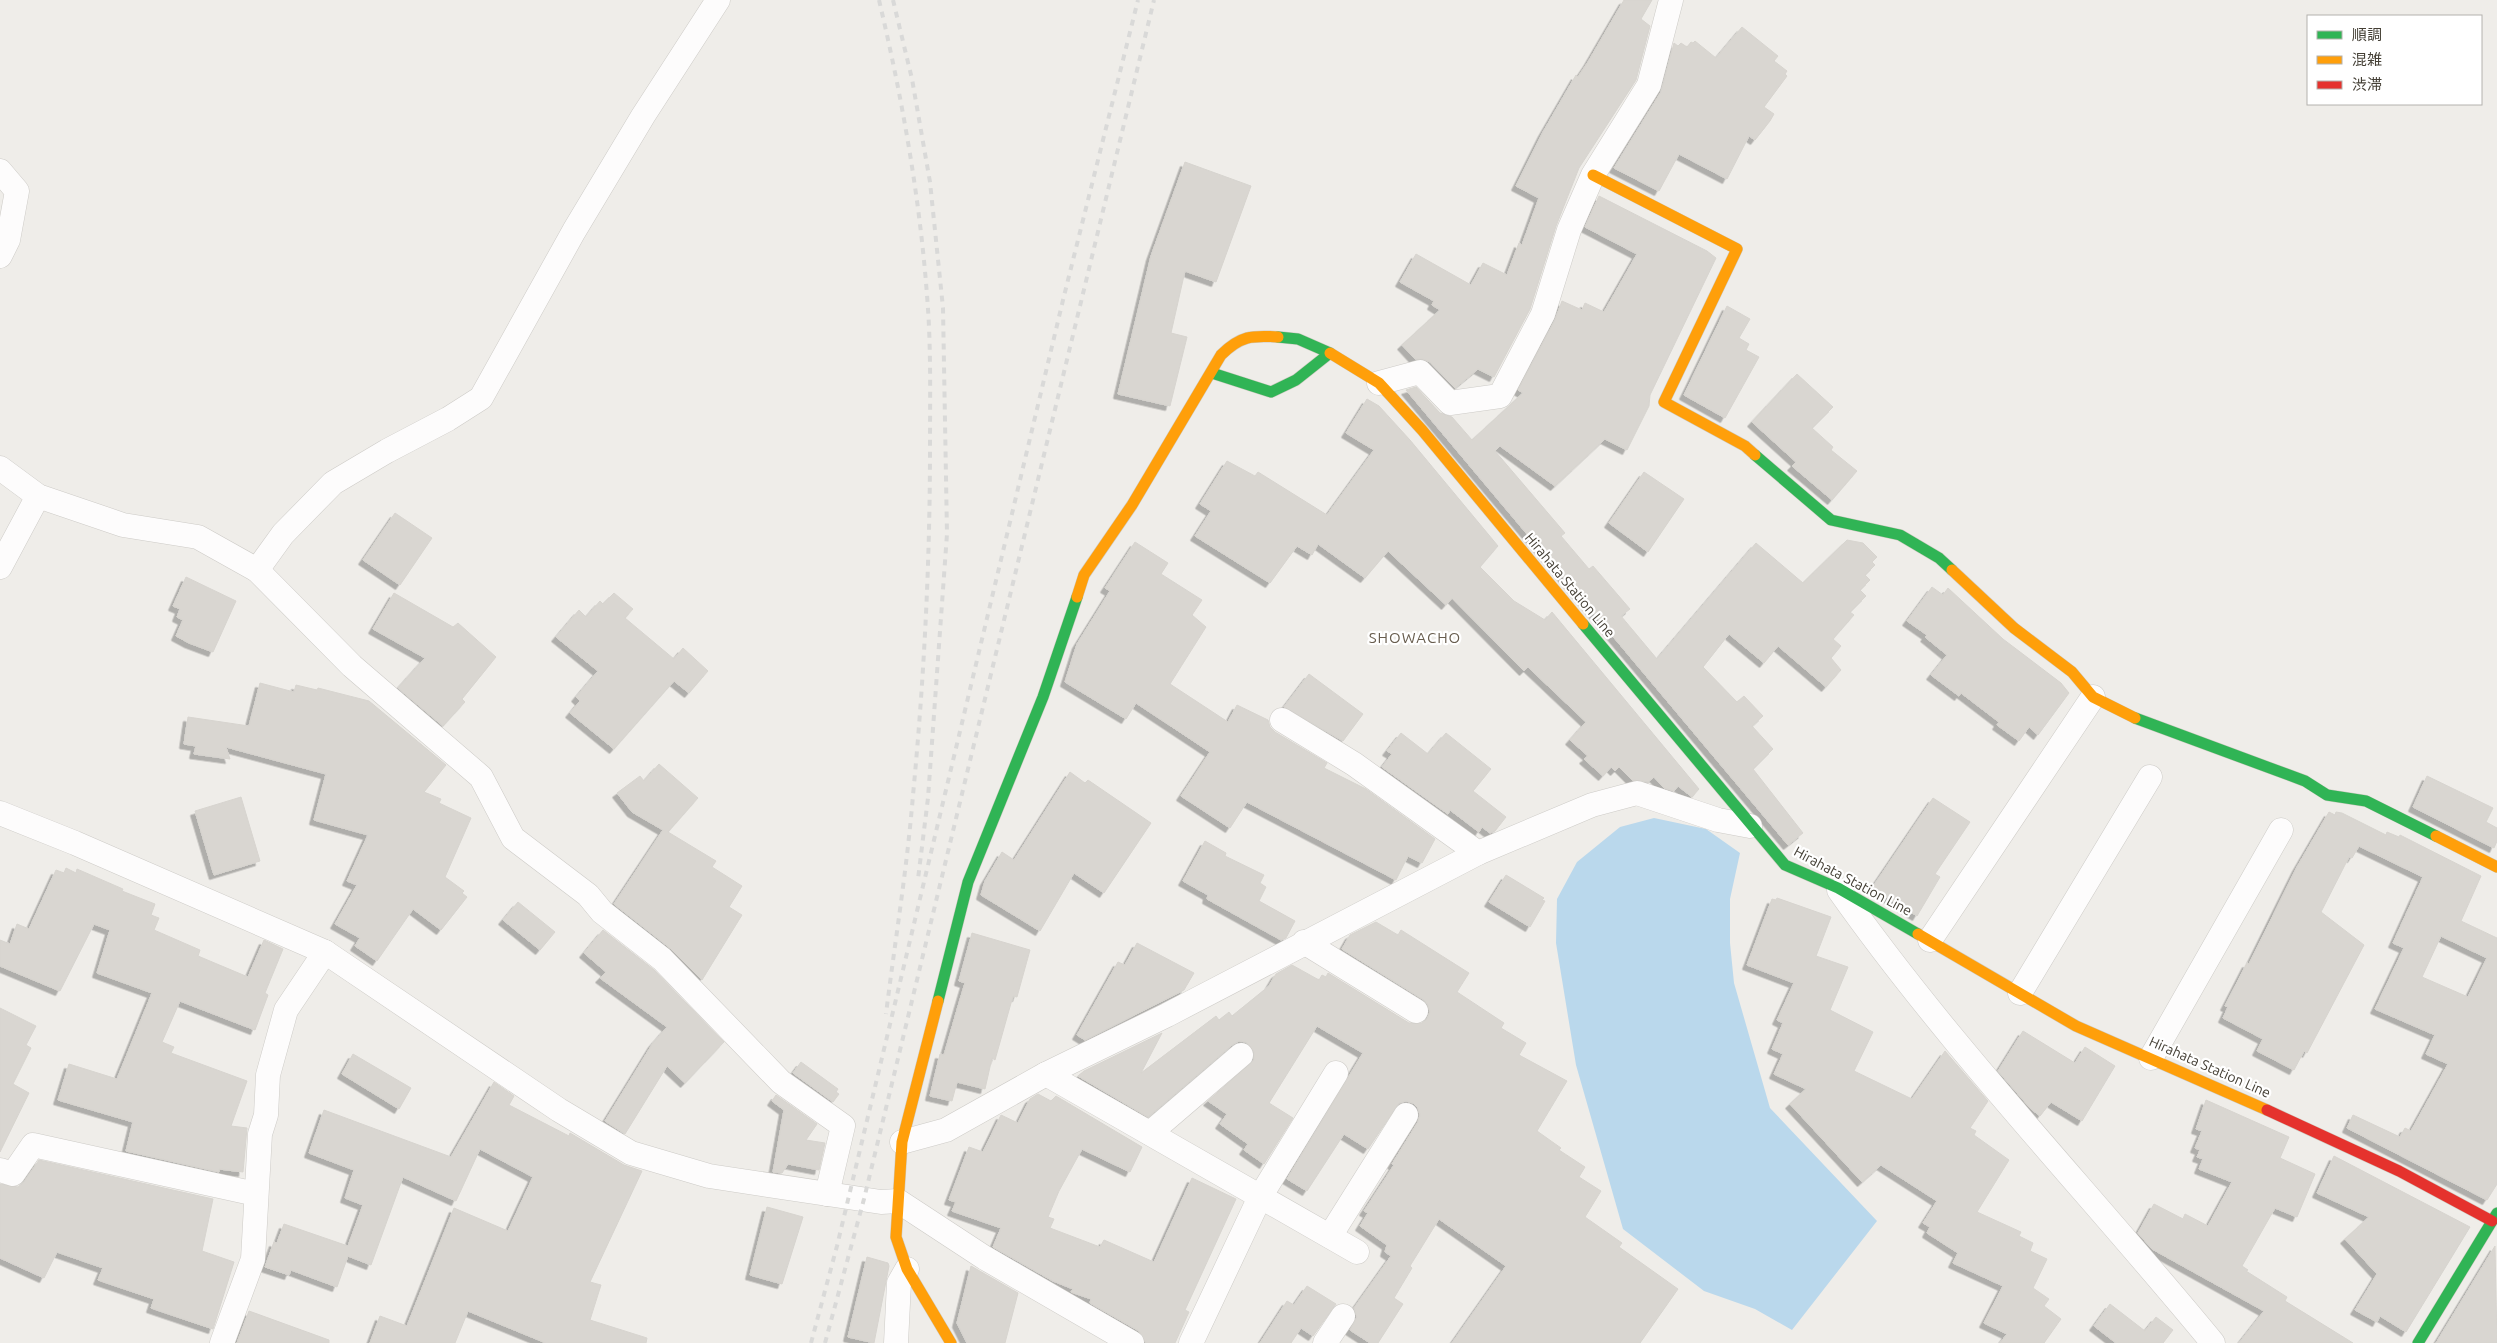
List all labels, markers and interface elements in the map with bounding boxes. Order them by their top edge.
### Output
legend [2307,15,2482,105]
text: 順調 [2352,26,2382,43]
text: 混雑 [2352,51,2382,68]
text: 渋滞 [2352,76,2382,93]
street label: Hirahata Station Line [1522,530,1618,640]
district label: SHOWACHO [1369,629,1461,646]
street label: Hirahata Station Line [1791,843,1915,919]
street label: Hirahata Station Line [2147,1033,2273,1101]

